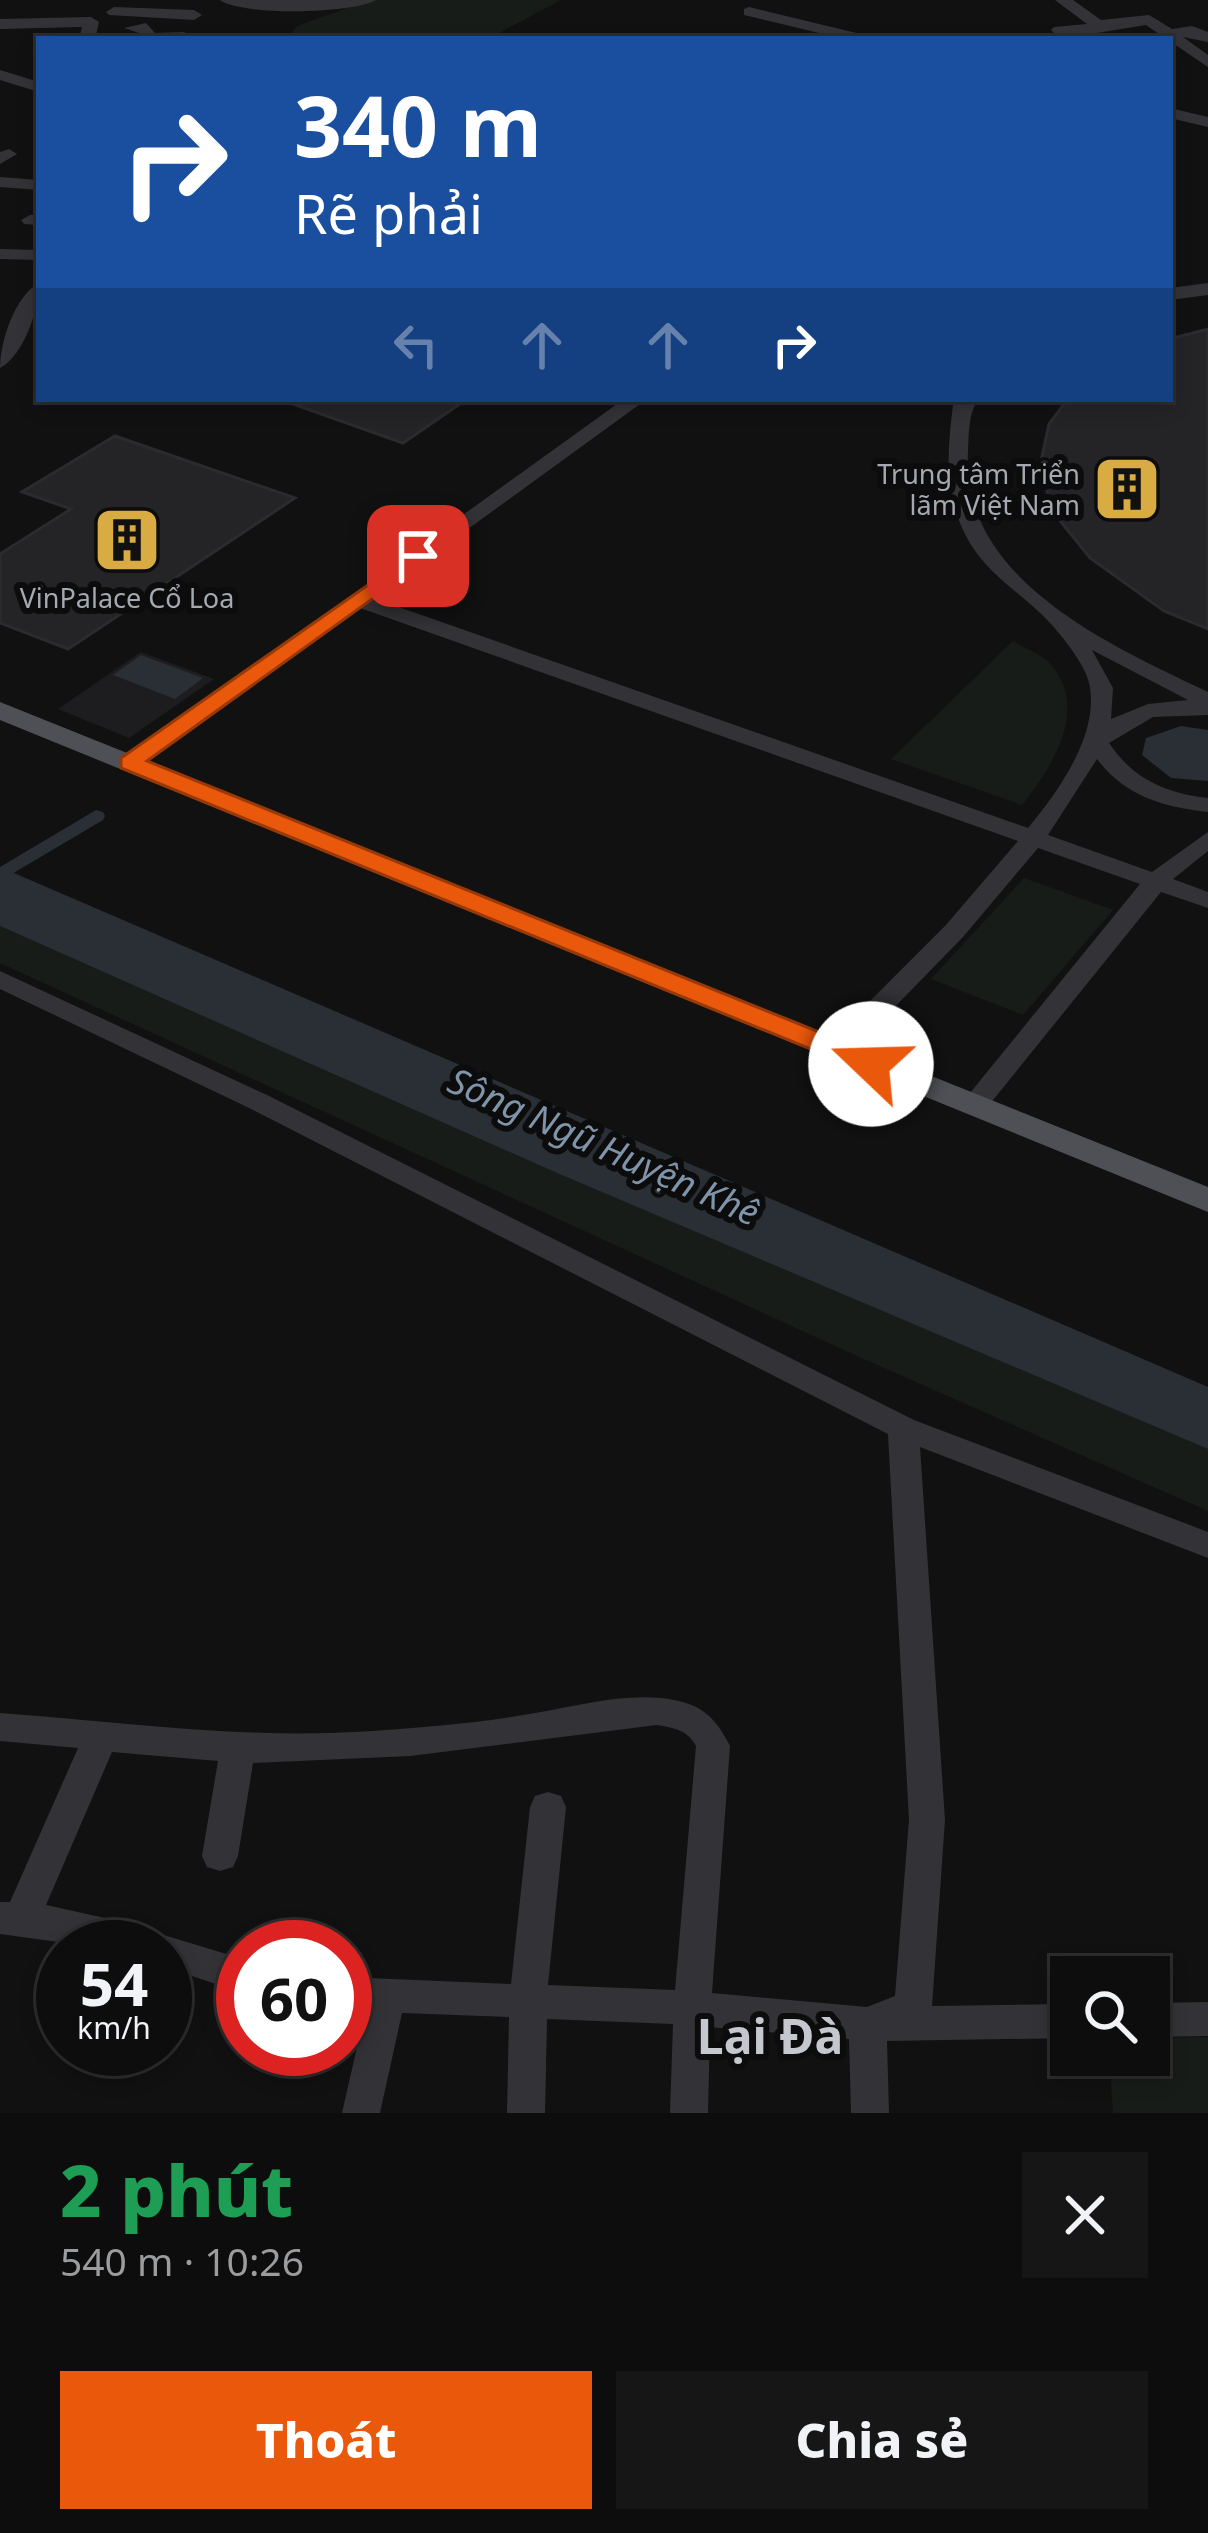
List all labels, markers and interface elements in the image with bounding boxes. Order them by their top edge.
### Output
text: 340 m [294,67,542,182]
icon: right [96,84,252,240]
text: Rẽ phải [294,176,483,250]
icon: left [383,312,449,378]
icon: ahead [509,312,575,378]
icon: ahead [635,312,701,378]
icon: right [761,312,827,378]
building icon: Trung tâm Triển lãm Việt Nam [1092,454,1162,524]
place label: Trung tâm Triển lãm Việt Nam [877,455,1080,523]
building icon: VinPalace Cổ Loa [92,505,162,575]
pin [367,505,469,607]
icon: arrive [385,523,451,589]
place label: VinPalace Cổ Loa [20,579,234,616]
position arrow [808,1001,934,1127]
water label: Sông Ngũ Huyện Khê [441,1055,767,1237]
speed limit sign: 60 [216,1920,372,2076]
text: 54 [80,1942,148,2024]
map controls [1050,1956,1170,2076]
button: search [1050,1956,1170,2076]
district label: Lại Đà [697,2003,843,2068]
text: km/h [77,2007,151,2048]
text: 2 phút [60,2140,293,2238]
button: close [1022,2152,1148,2278]
text: 540 m · 10:26 [60,2234,304,2287]
button: Thoát [60,2371,592,2509]
button: Chia sẻ [616,2371,1148,2509]

